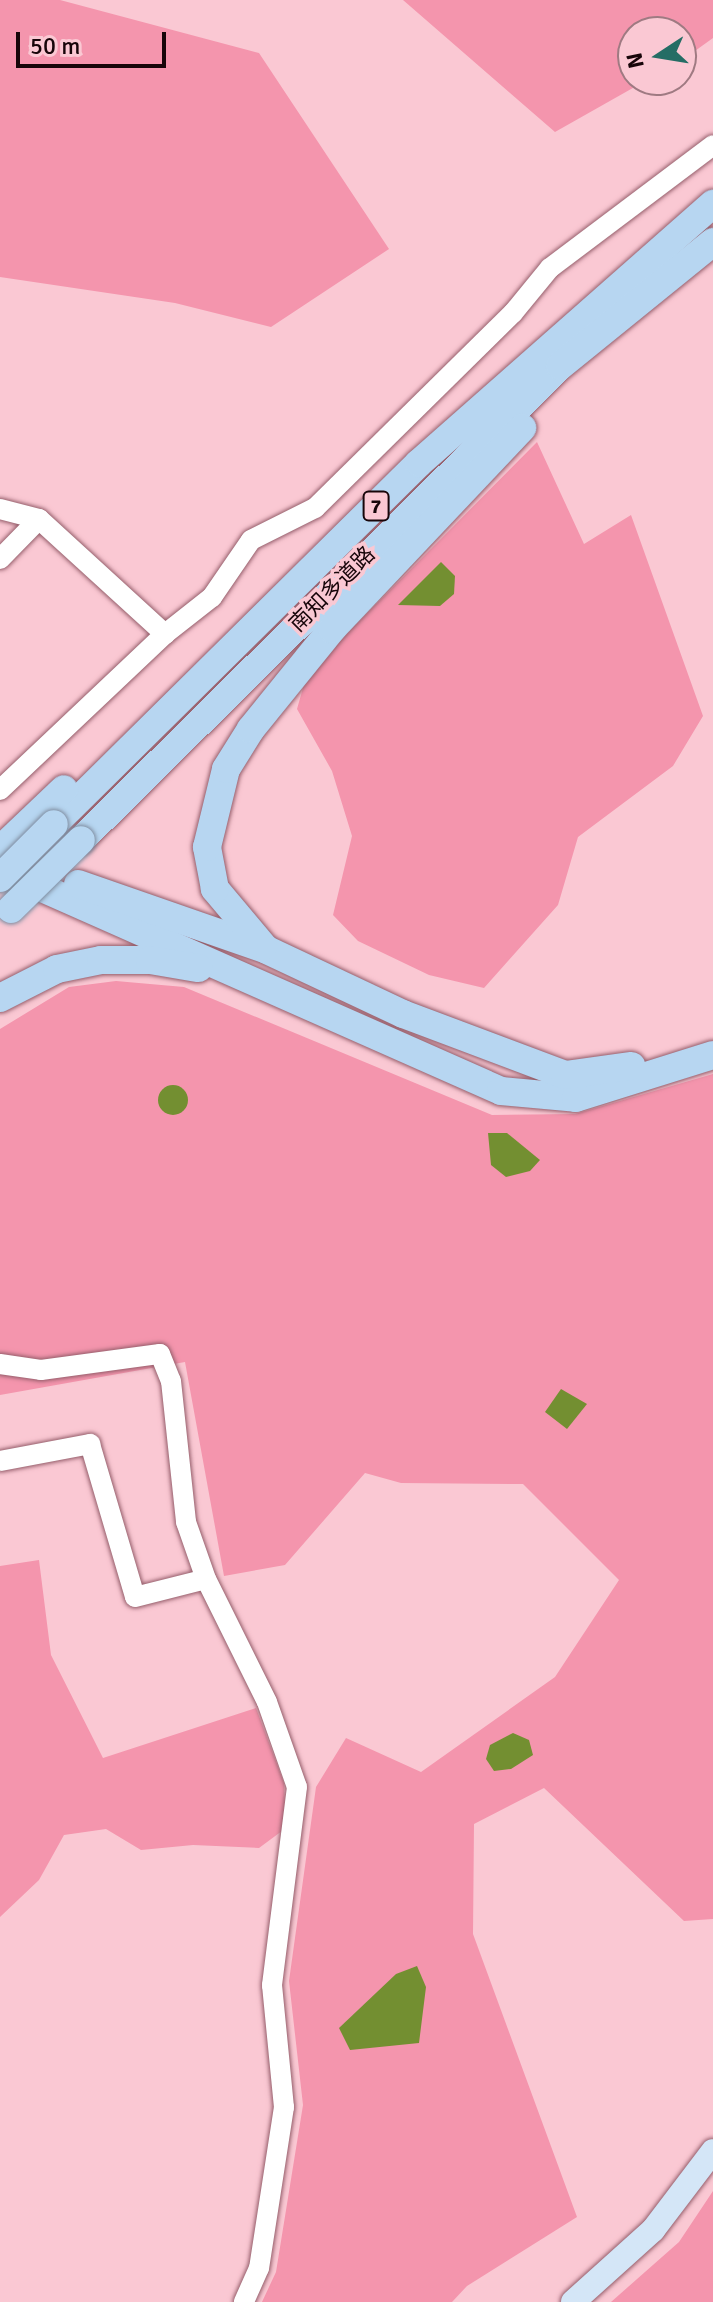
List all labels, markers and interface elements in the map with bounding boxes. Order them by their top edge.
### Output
scale bar [20,16,170,66]
north arrow [617,16,697,96]
text: 50 m [30,31,80,61]
text: N [620,50,650,71]
road number: 7 [362,490,390,522]
street label: 南知多道路 [284,541,380,637]

